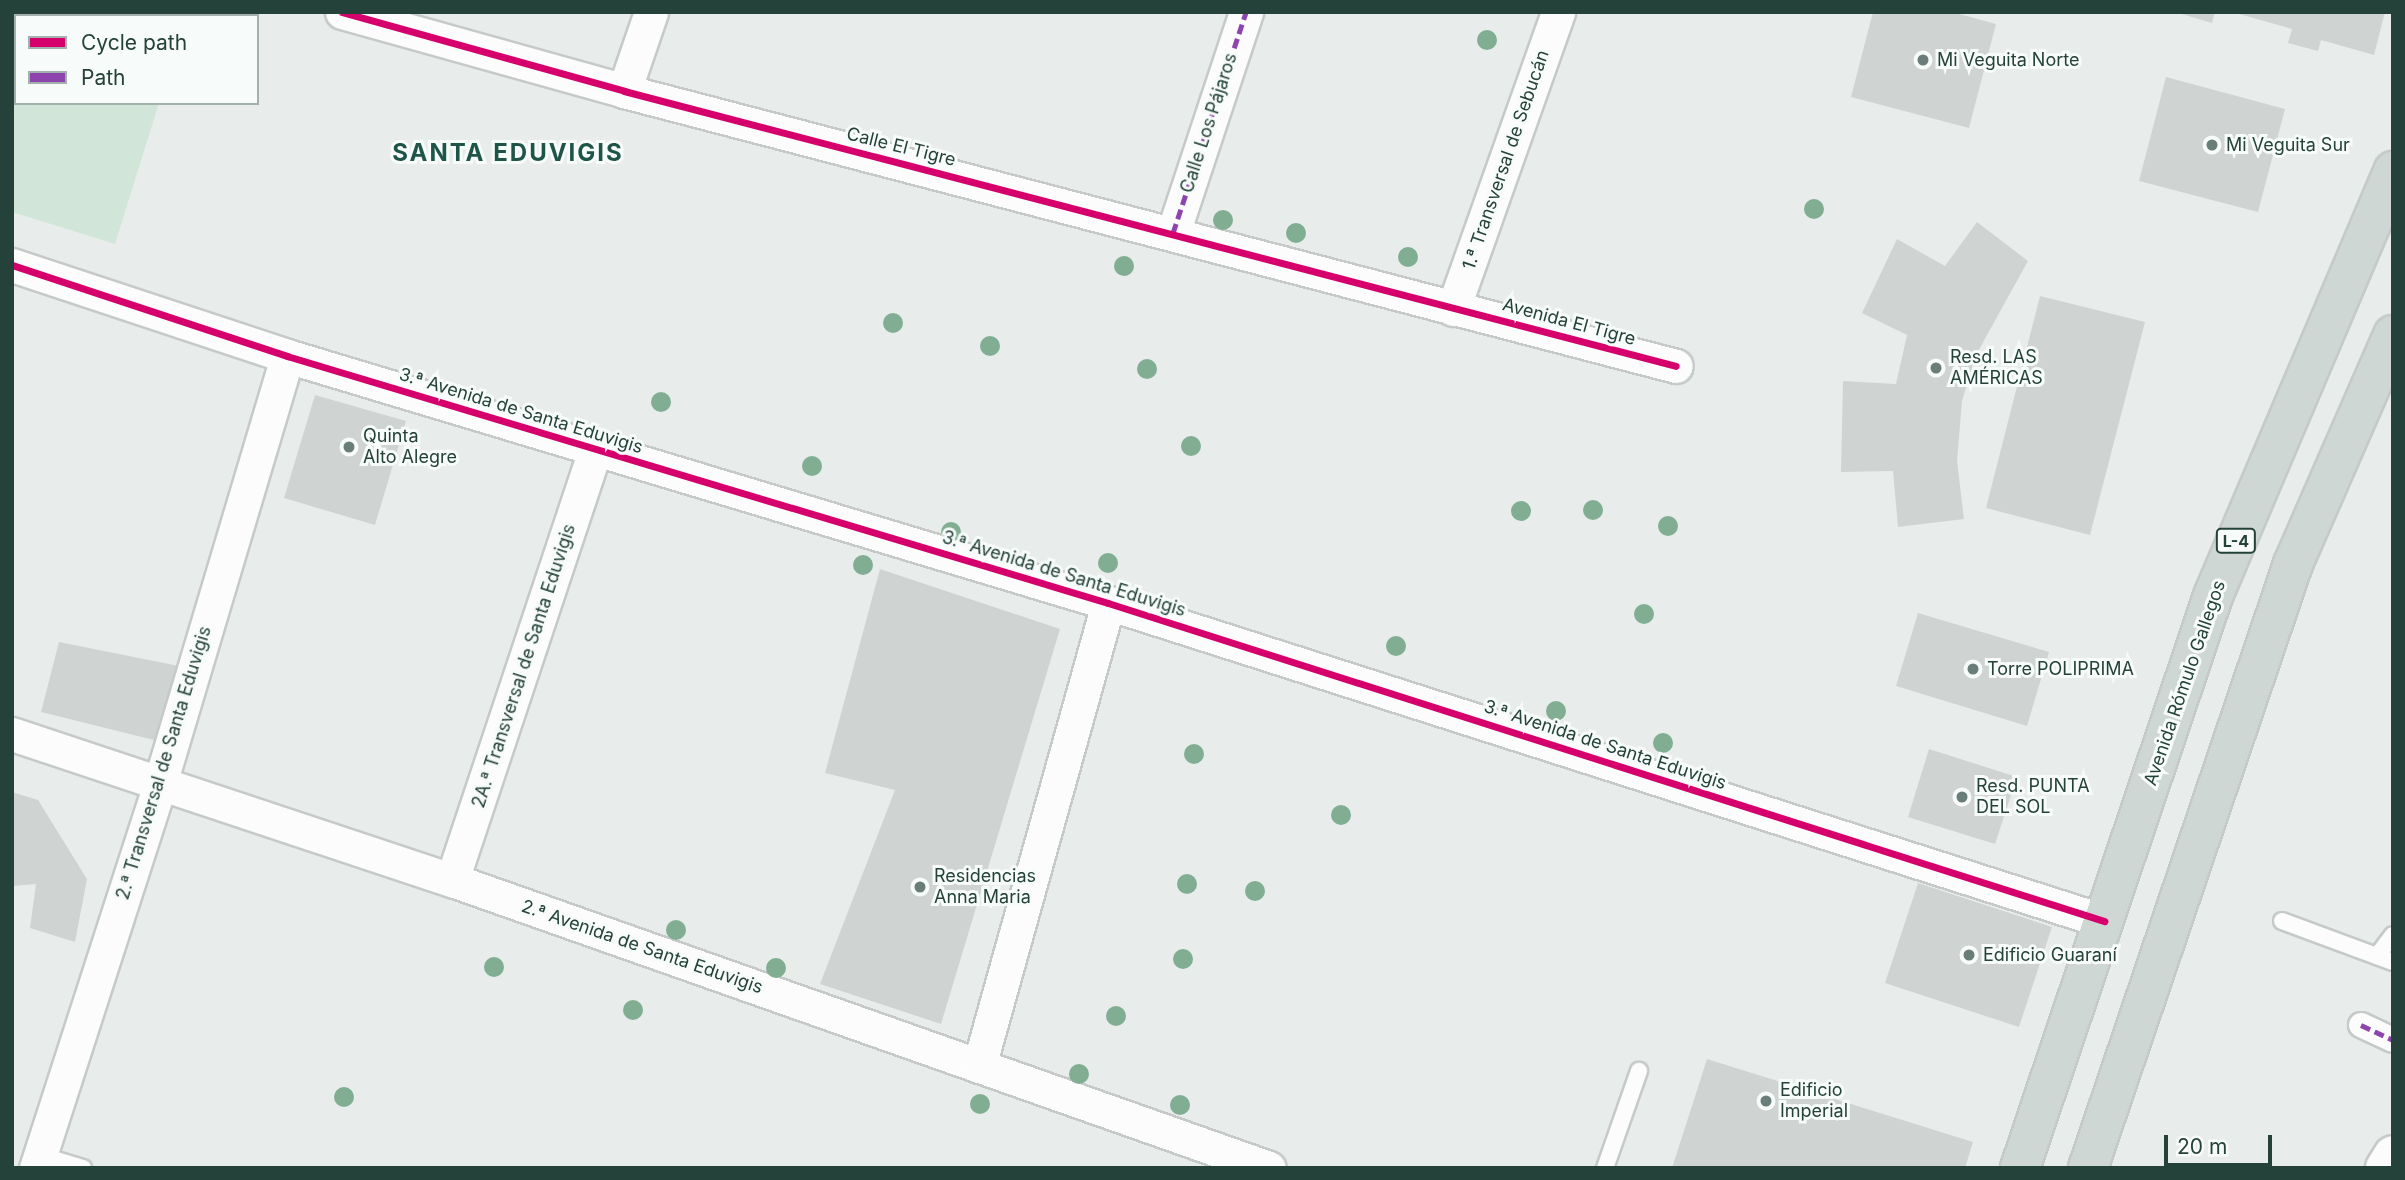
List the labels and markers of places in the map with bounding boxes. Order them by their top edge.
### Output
place label: Mi Veguita Norte [1937,49,2079,71]
marker: Mi Veguita Norte [1915,52,1931,68]
place label: Mi Veguita Sur [2226,134,2350,156]
marker: Mi Veguita Sur [2204,137,2220,153]
place label: Resd. LAS AMÉRICAS [1950,347,2043,390]
marker: Resd. LAS AMÉRICAS [1928,360,1944,376]
place label: Quinta Alto Alegre [363,426,457,468]
marker: Quinta Alto Alegre [341,439,357,455]
place label: Torre POLIPRIMA [1987,658,2134,680]
marker: Torre POLIPRIMA [1965,661,1981,677]
place label: Resd. PUNTA DEL SOL [1976,776,2090,818]
marker: Resd. PUNTA DEL SOL [1954,789,1970,805]
place label: Residencias Anna Maria [934,866,1036,908]
marker: Residencias Anna Maria [912,879,928,895]
place label: Edificio Guaraní [1983,944,2117,966]
marker: Edificio Guaraní [1961,947,1977,963]
place label: Edificio Imperial [1780,1080,1848,1122]
marker: Edificio Imperial [1758,1093,1774,1109]

